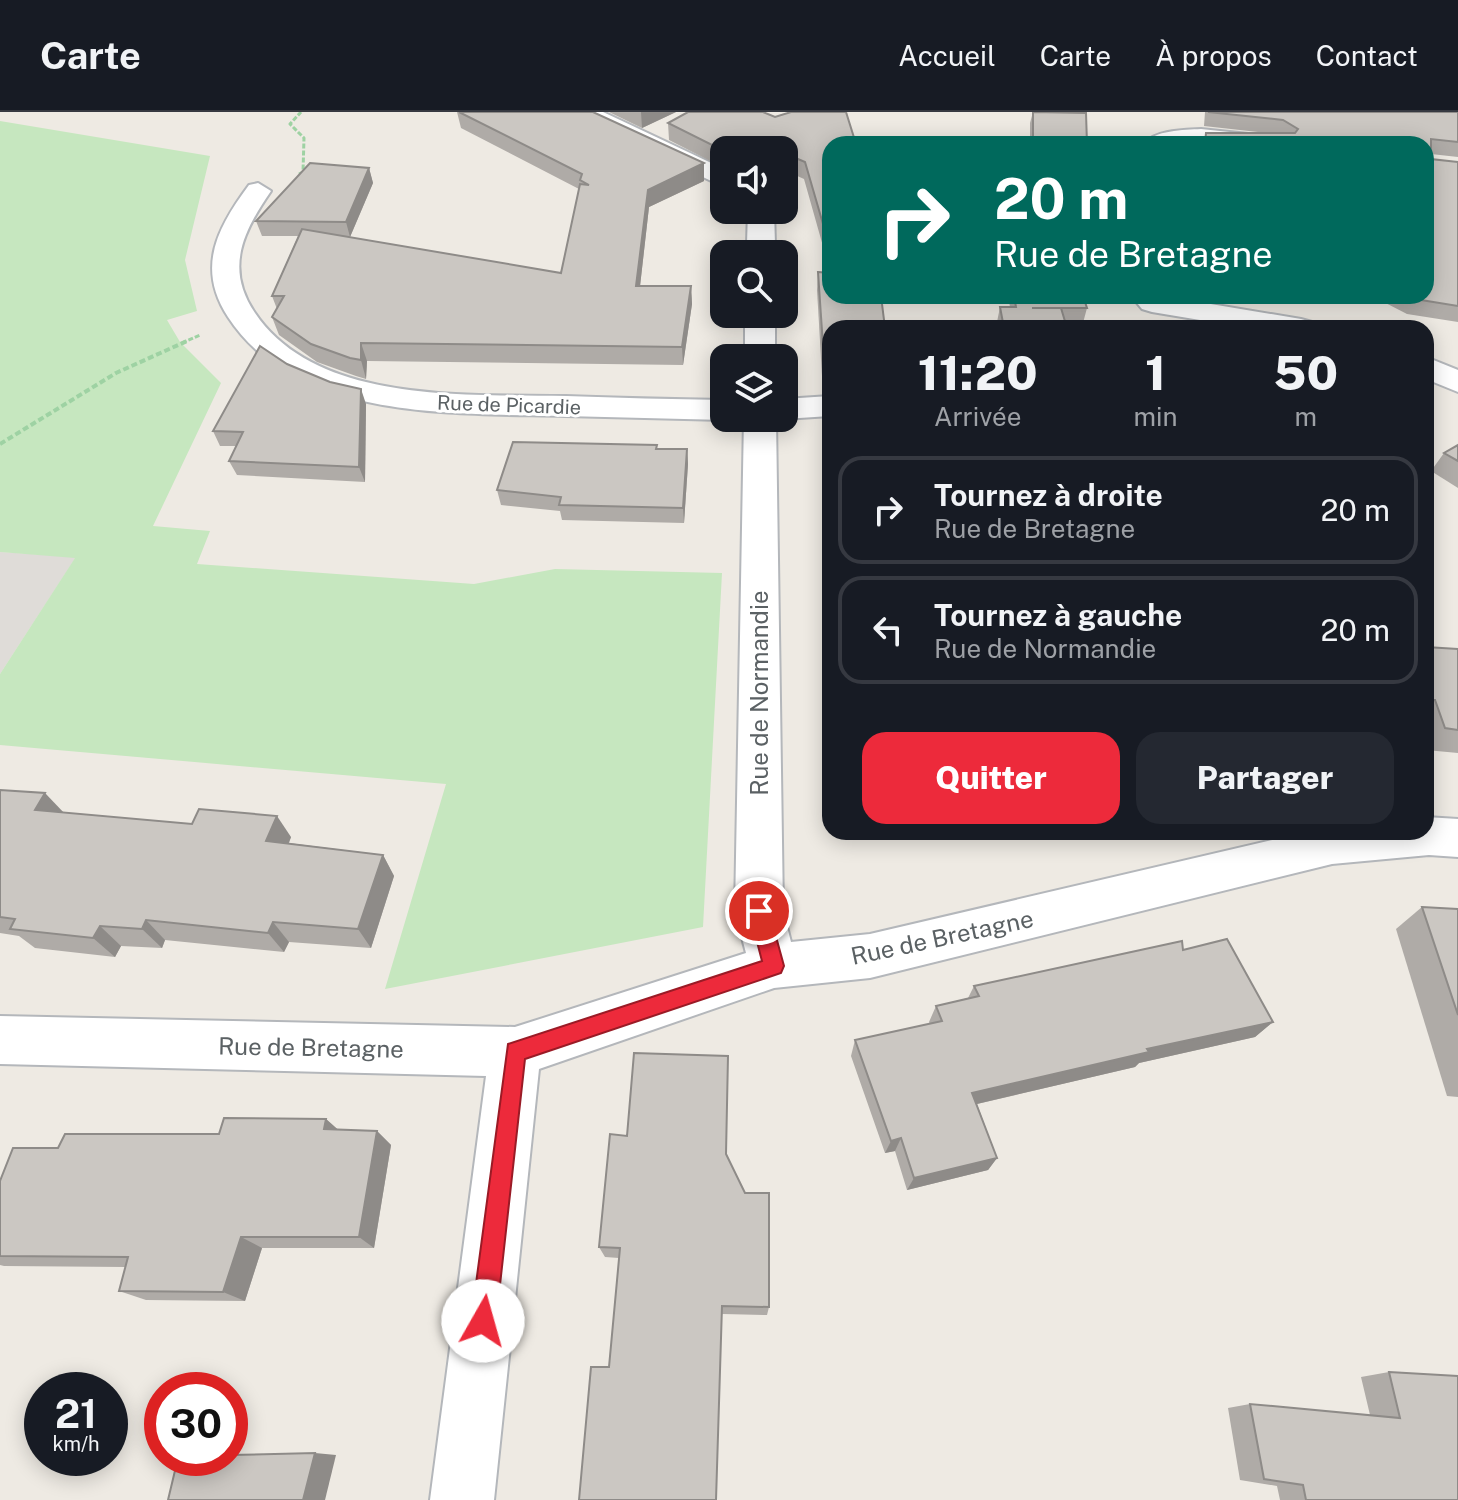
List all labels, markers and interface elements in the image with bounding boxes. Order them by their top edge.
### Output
text: Carte [40,33,141,78]
text: Accueil [898,39,996,72]
text: Carte [1040,39,1111,72]
text: À propos [1155,39,1272,72]
text: Contact [1316,39,1418,72]
map controls [710,136,798,432]
button: sound [710,136,798,224]
text: 20 m [994,166,1128,232]
icon: right [862,168,966,272]
text: Rue de Bretagne [994,233,1273,275]
button: search [710,240,798,328]
button: layers [710,344,798,432]
text: 11:20 [918,344,1038,401]
text: 1 [1145,344,1166,401]
text: 50 [1273,344,1338,401]
street label: Rue de Picardie [437,390,581,420]
text: Arrivée [934,401,1022,432]
text: min [1133,401,1178,432]
text: m [1295,401,1317,432]
text: Tournez à droite [934,477,1163,513]
icon: right [866,488,910,532]
text: 20 m [1321,492,1390,528]
text: Rue de Bretagne [934,513,1135,544]
street label: Rue de Normandie [745,590,773,796]
text: Tournez à gauche [934,597,1182,633]
icon: left [866,608,910,652]
text: 20 m [1321,612,1390,648]
text: Rue de Normandie [934,633,1156,664]
button: Quitter [862,732,1120,824]
button: Partager [1136,732,1394,824]
pin [725,877,793,945]
icon: arrive [737,889,781,933]
street label: Rue de Bretagne [848,904,1036,970]
street label: Rue de Bretagne [218,1031,404,1063]
position arrow [441,1279,525,1363]
speed limit sign: 30 [144,1372,248,1476]
text: 21 [55,1390,97,1437]
text: km/h [52,1432,100,1456]

